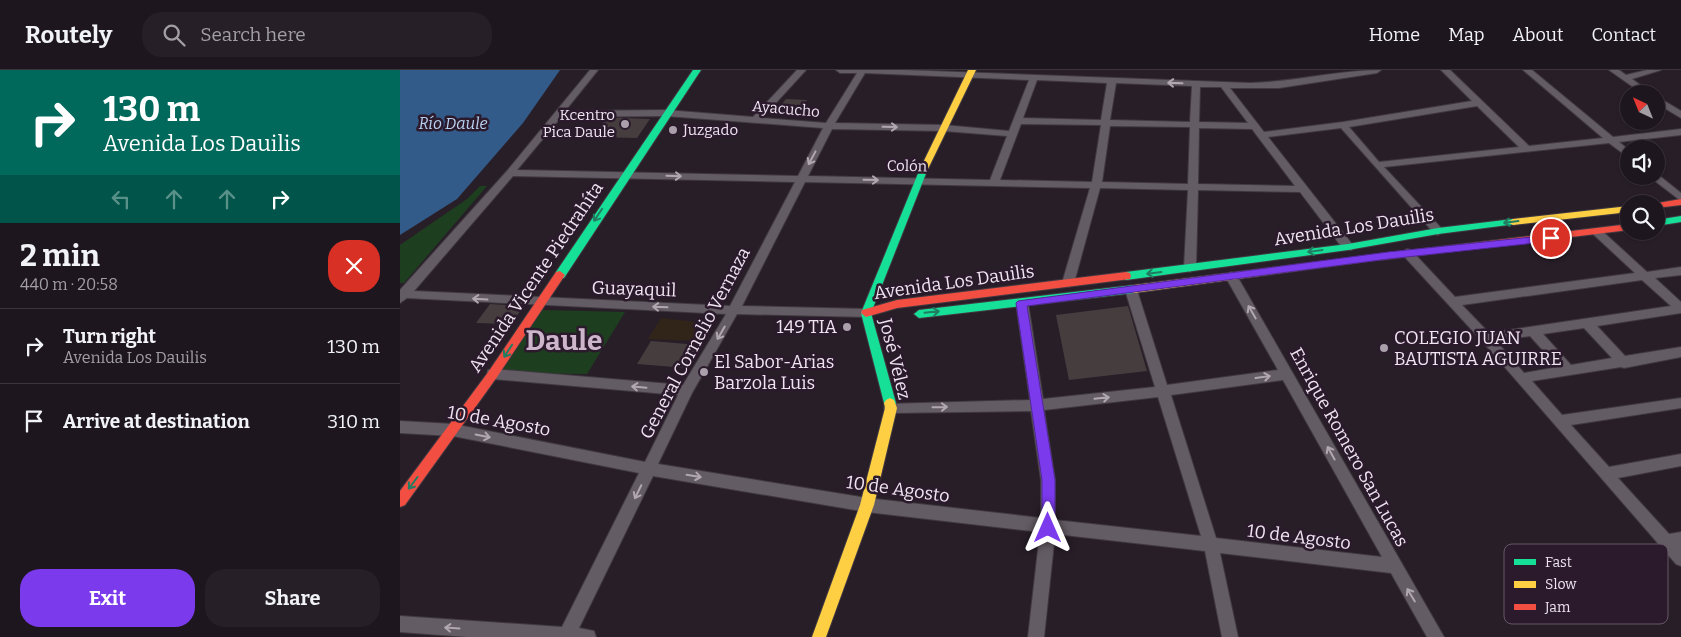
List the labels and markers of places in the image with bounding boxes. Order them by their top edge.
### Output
place label: Kcentro Pica Daule [543,106,615,141]
marker: Kcentro Pica Daule [619,118,631,130]
place label: Juzgado [682,121,738,139]
marker: Juzgado [667,124,679,136]
pin [1530,217,1572,259]
place label: 149 TIA [776,316,837,338]
marker: 149 TIA [841,321,853,333]
place label: COLEGIO JUAN BAUTISTA AGUIRRE [1394,327,1562,370]
marker: COLEGIO JUAN BAUTISTA AGUIRRE [1378,342,1390,354]
place label: El Sabor-Arias Barzola Luis [714,351,834,394]
marker: El Sabor-Arias Barzola Luis [698,366,710,378]

